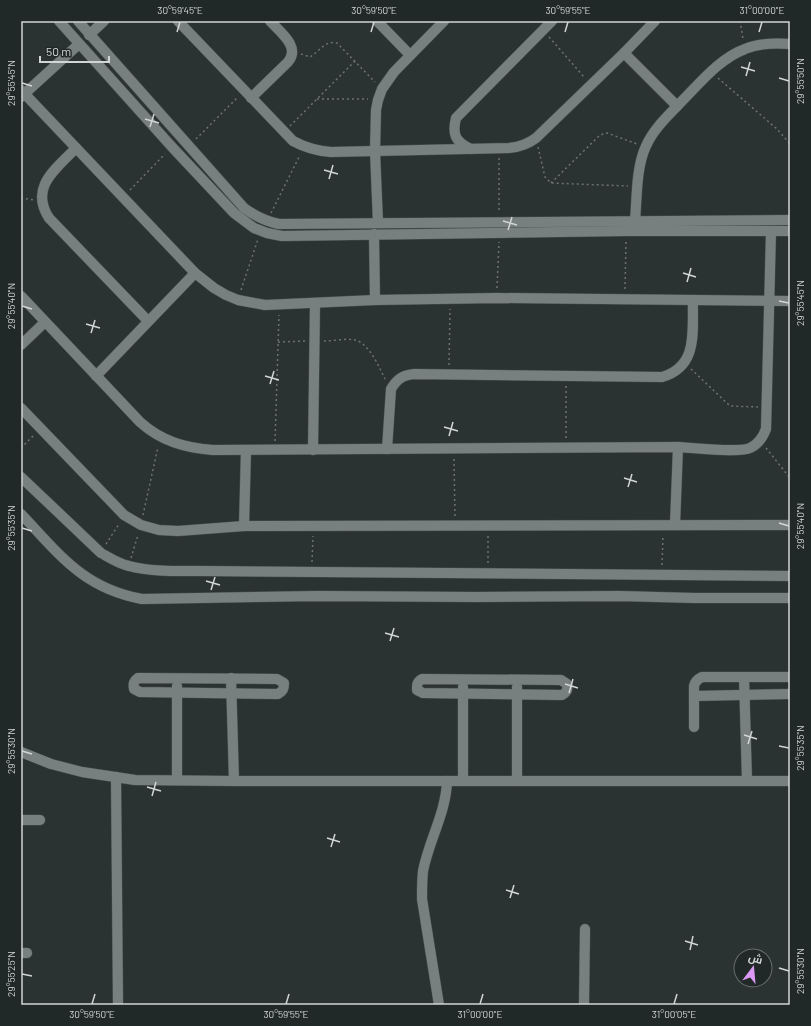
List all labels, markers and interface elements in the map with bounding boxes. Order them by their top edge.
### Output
text: 30°59'45"E [157,4,203,16]
text: 30°59'50"E [351,4,397,16]
text: 30°59'55"E [545,4,591,16]
text: 31°00'00"E [740,4,785,16]
scale bar [40,38,109,64]
text: 50 m [46,44,71,58]
text: 29°55'50"N [794,58,806,104]
text: 29°55'45"N [5,60,17,106]
text: 29°55'45"N [794,280,806,326]
text: 29°55'40"N [5,283,17,329]
text: 29°55'40"N [794,503,806,549]
text: 29°55'35"N [5,505,17,551]
text: 29°55'35"N [794,725,806,771]
text: 29°55'30"N [5,728,17,774]
north arrow [733,948,773,988]
text: 29°55'30"N [794,948,806,994]
text: ش [747,950,764,967]
text: 29°55'25"N [5,951,17,997]
text: 30°59'50"E [69,1008,115,1020]
text: 30°59'55"E [263,1008,309,1020]
text: 31°00'00"E [458,1008,503,1020]
text: 31°00'05"E [652,1008,696,1020]

